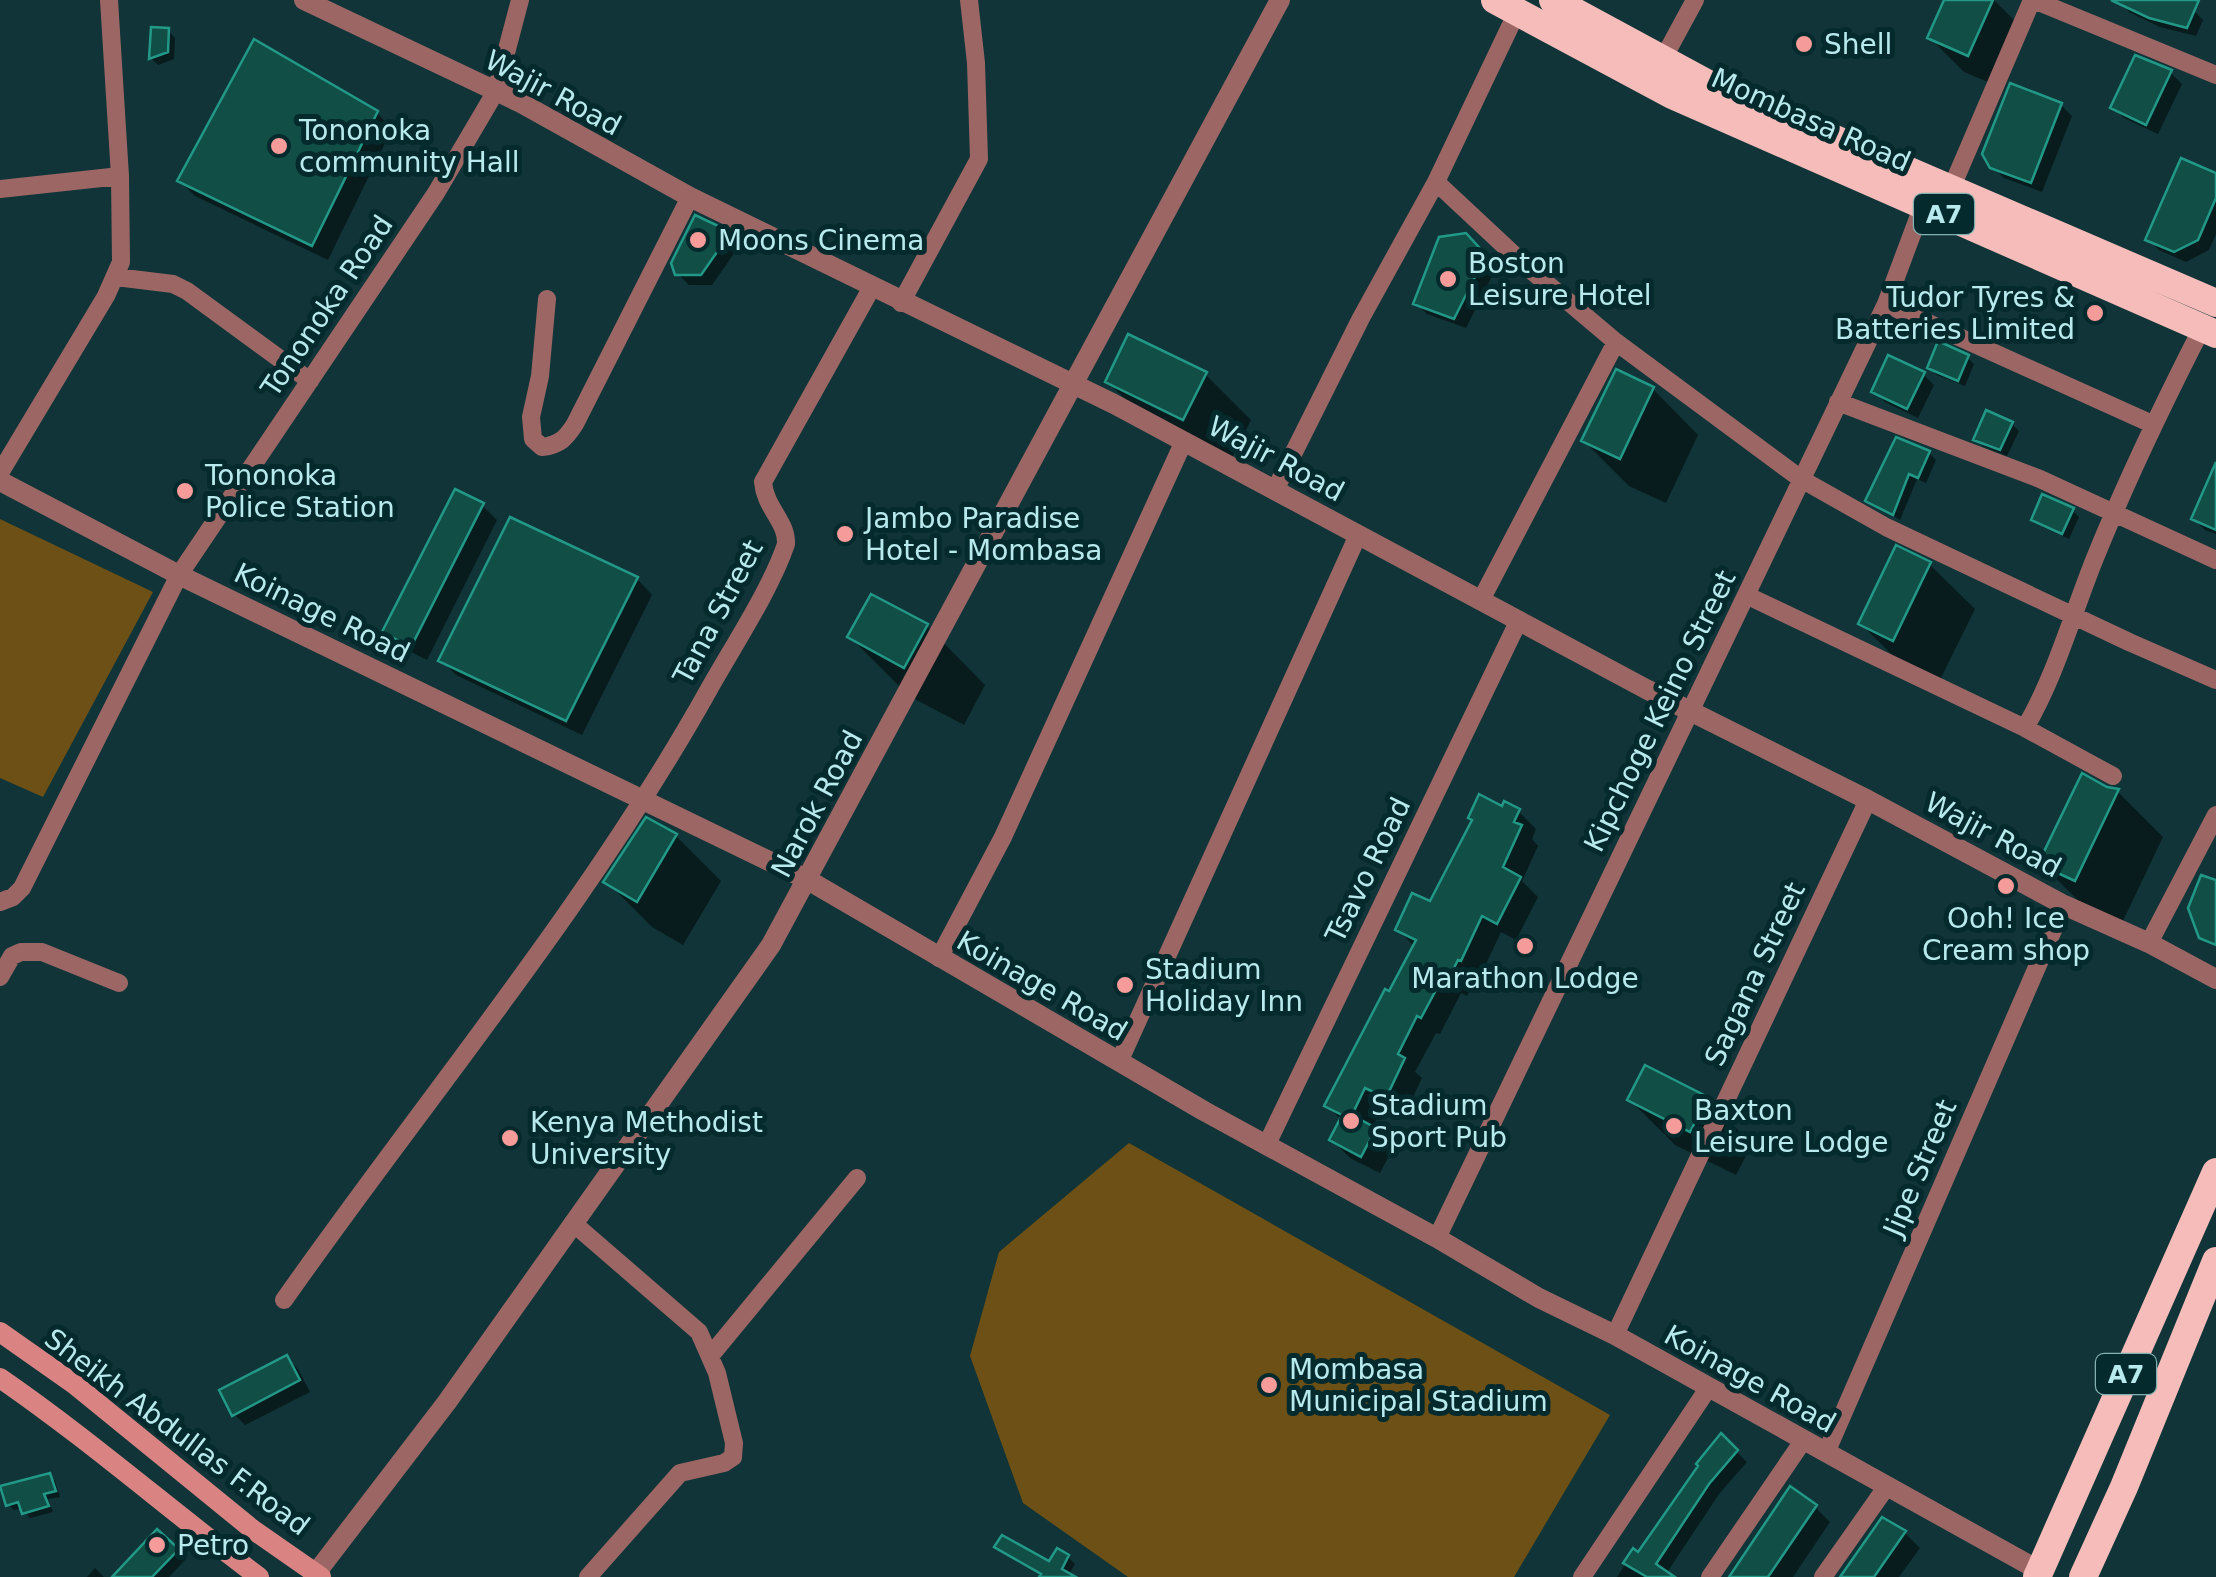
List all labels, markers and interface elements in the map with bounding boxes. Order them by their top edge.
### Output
place label: Shell [1824,28,1892,61]
marker: Shell [1793,33,1815,55]
street label: Wajir Road [479,43,627,143]
street label: Mombasa Road [1706,61,1916,179]
place label: Tononoka community Hall [298,114,520,179]
marker: Tononoka community Hall [268,135,290,157]
road number: A7 [1914,194,1974,234]
street label: Tononoka Road [254,209,400,404]
place label: Moons Cinema [718,224,924,257]
marker: Moons Cinema [687,229,709,251]
place label: Boston Leisure Hotel [1468,247,1652,312]
marker: Boston Leisure Hotel [1437,268,1459,290]
place label: Tudor Tyres & Batteries Limited [1835,281,2075,346]
marker: Tudor Tyres & Batteries Limited [2084,302,2106,324]
street label: Wajir Road [1202,409,1350,509]
place label: Tononoka Police Station [204,459,395,524]
marker: Tononoka Police Station [174,480,196,502]
place label: Jambo Paradise Hotel - Mombasa [863,502,1102,567]
marker: Jambo Paradise Hotel - Mombasa [834,523,856,545]
street label: Tana Street [666,534,770,691]
street label: Koinage Road [229,556,415,670]
street label: Kipchoge Keino Street [1577,565,1743,857]
street label: Narok Road [765,725,869,883]
street label: Wajir Road [1919,785,2067,885]
street label: Tsavo Road [1318,792,1417,949]
marker: Ooh! Ice Cream shop [1995,875,2017,897]
street label: Sagana Street [1698,877,1812,1071]
place label: Ooh! Ice Cream shop [1922,902,2090,967]
street label: Koinage Road [951,924,1133,1048]
marker: Marathon Lodge [1514,935,1536,957]
place label: Stadium Holiday Inn [1145,953,1303,1018]
place label: Marathon Lodge [1411,962,1639,995]
marker: Stadium Holiday Inn [1114,974,1136,996]
place label: Stadium Sport Pub [1371,1089,1507,1154]
place label: Baxton Leisure Lodge [1694,1094,1888,1159]
street label: Jipe Street [1876,1095,1964,1243]
place label: Kenya Methodist University [530,1106,763,1171]
marker: Stadium Sport Pub [1340,1110,1362,1132]
marker: Baxton Leisure Lodge [1663,1115,1685,1137]
marker: Kenya Methodist University [499,1127,521,1149]
street label: Koinage Road [1658,1318,1842,1440]
street label: Sheikh Abdullas F.Road [38,1322,316,1542]
place label: Mombasa Municipal Stadium [1289,1353,1548,1418]
road number: A7 [2096,1354,2156,1394]
marker: Mombasa Municipal Stadium [1258,1374,1280,1396]
place label: Petro [177,1529,249,1562]
marker: Petro [146,1534,168,1556]

